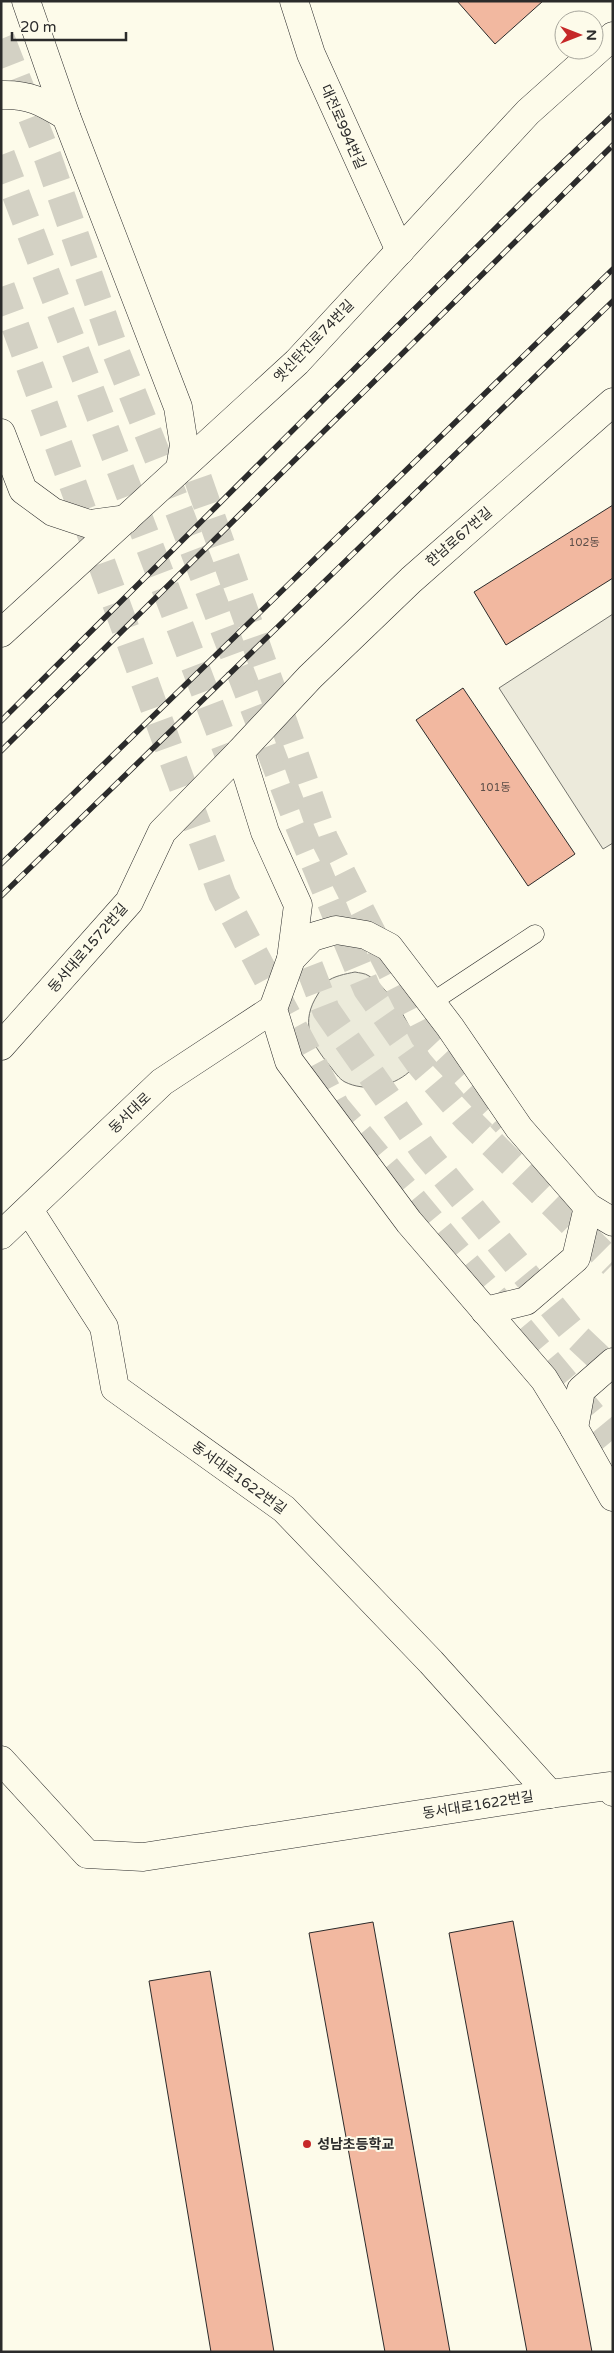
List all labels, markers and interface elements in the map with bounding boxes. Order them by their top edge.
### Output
scale bar [12,10,126,42]
north arrow [554,10,604,60]
text: 20 m [20,18,57,36]
text: N [583,29,600,41]
street label: 대전로994번길 [317,82,369,172]
street label: 옛신탄진로74번길 [270,296,358,386]
street label: 한남로67번길 [422,504,496,570]
house number: 102동 [569,536,599,549]
house number: 101동 [480,781,510,794]
street label: 동서대로1572번길 [45,900,131,996]
street label: 동서대로 [106,1089,155,1137]
street label: 동서대로1622번길 [189,1438,289,1518]
street label: 동서대로1622번길 [421,1788,535,1822]
place label: 성남초등학교 [317,2136,394,2153]
marker: 성남초등학교 [301,2138,313,2150]

